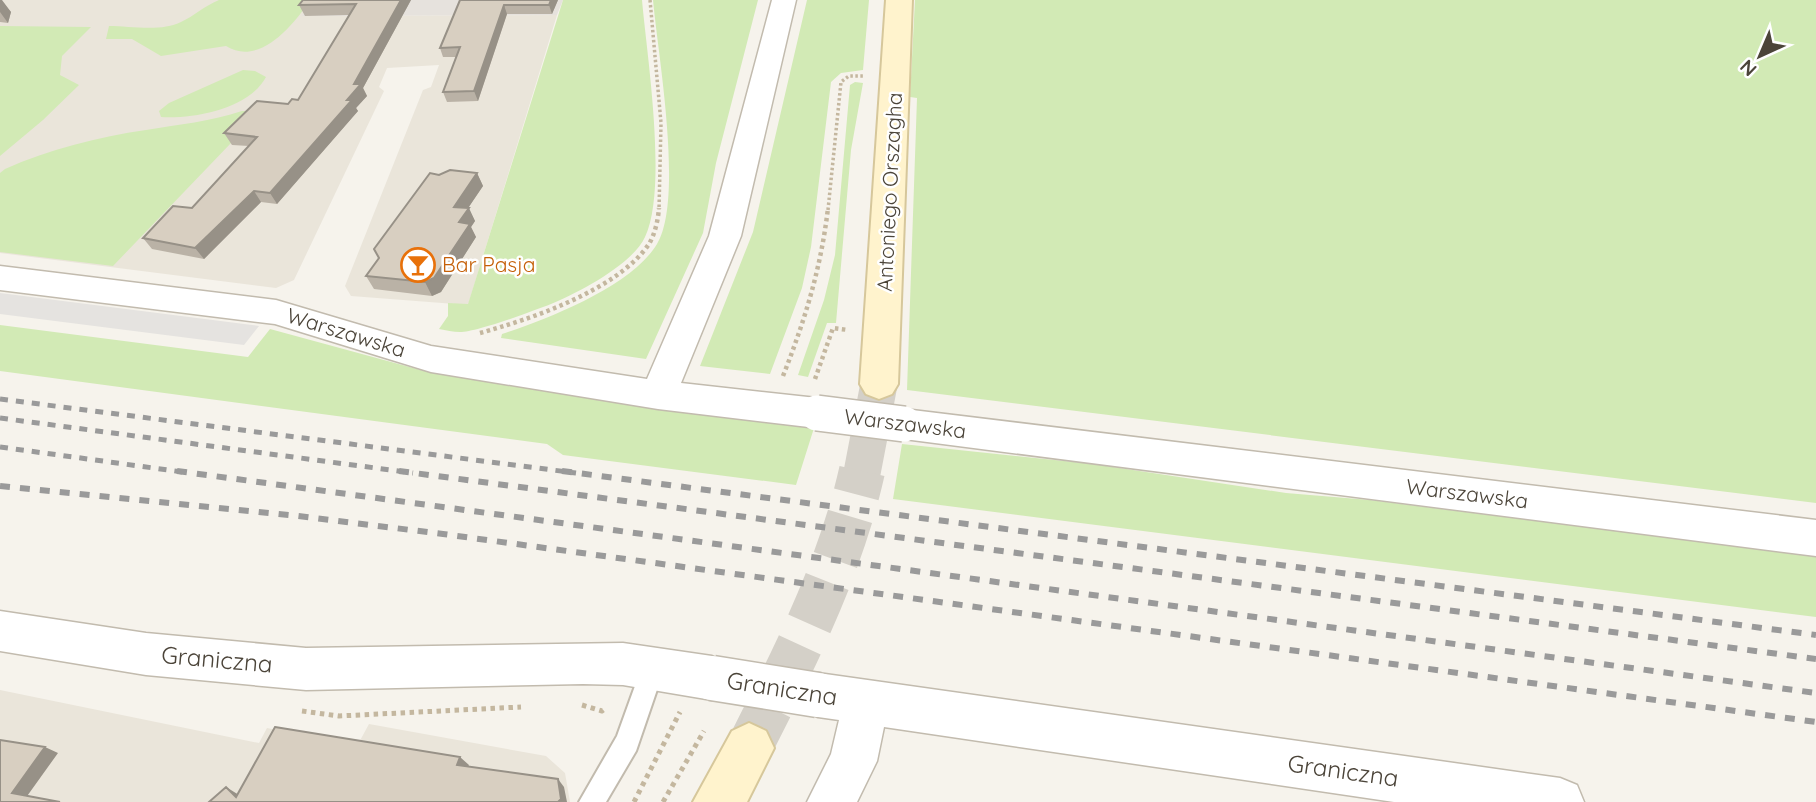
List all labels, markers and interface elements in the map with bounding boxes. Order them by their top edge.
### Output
north arrow [1725,21,1795,91]
text: N [1735,55,1762,82]
street label: Antoniego Orszagha [871,92,907,292]
bar icon: Bar Pasja [399,246,437,284]
place label: Bar Pasja [442,251,536,277]
street label: Warszawska [284,302,409,362]
street label: Warszawska [843,403,968,443]
street label: Warszawska [1405,473,1530,513]
street label: Graniczna [160,639,274,679]
street label: Graniczna [725,664,840,712]
street label: Graniczna [1286,747,1400,793]

